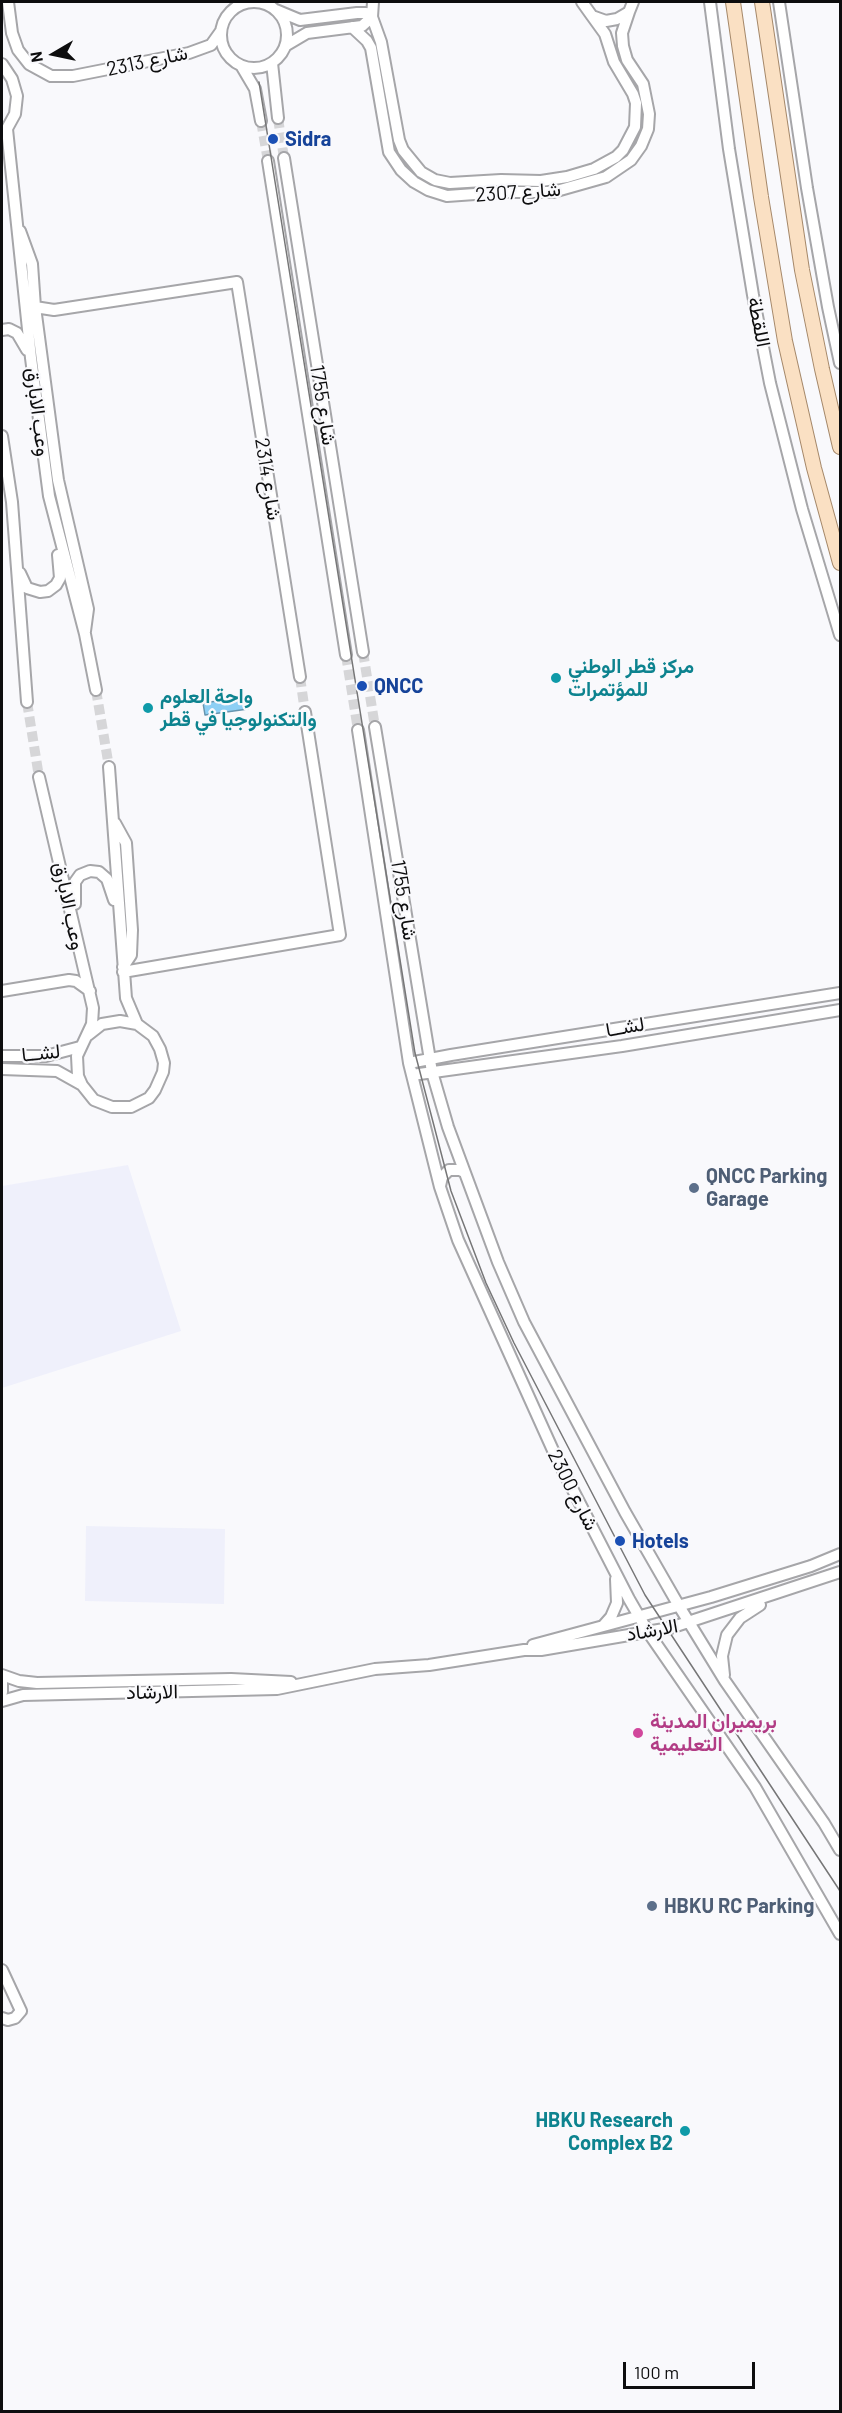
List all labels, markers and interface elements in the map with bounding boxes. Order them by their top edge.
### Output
north arrow [24,24,84,84]
street label: شارع 2313 [104,41,190,81]
text: N [26,50,46,64]
place label: Sidra [285,127,331,151]
marker: Sidra [266,132,280,146]
street label: شارع 2307 [474,177,562,207]
street label: اللقطة [742,295,776,349]
street label: شارع 1755 [305,363,341,447]
street label: وعب الابارق [21,366,55,458]
street label: شارع 2314 [250,436,286,522]
place label: مركز قطر الوطني للمؤتمرات [568,654,694,701]
marker: مركز قطر الوطني للمؤتمرات [549,671,563,685]
place label: QNCC [374,674,423,698]
marker: QNCC [355,679,369,693]
place label: واحة العلوم والتكنولوجيا في قطر [160,684,317,731]
marker: واحة العلوم والتكنولوجيا في قطر [141,701,155,715]
street label: شارع 1755 [386,858,422,942]
street label: وعب الابارق [48,860,90,952]
street label: لشــا [604,1012,646,1042]
street label: لشــا [20,1039,62,1067]
place label: QNCC Parking Garage [706,1164,827,1211]
marker: QNCC Parking Garage [687,1181,701,1195]
street label: شارع 2300 [542,1445,604,1535]
place label: Hotels [632,1529,689,1553]
marker: Hotels [613,1534,627,1548]
street label: الارشاد [624,1614,680,1646]
street label: الارشاد [126,1680,178,1704]
place label: بريميران المدينة التعليمية [650,1709,777,1756]
marker: بريميران المدينة التعليمية [631,1726,645,1740]
place label: HBKU RC Parking [664,1894,814,1918]
marker: HBKU RC Parking [645,1899,659,1913]
place label: HBKU Research Complex B2 [536,2108,673,2155]
marker: HBKU Research Complex B2 [678,2124,692,2138]
scale bar [626,2350,758,2388]
text: 100 m [634,2361,679,2383]

